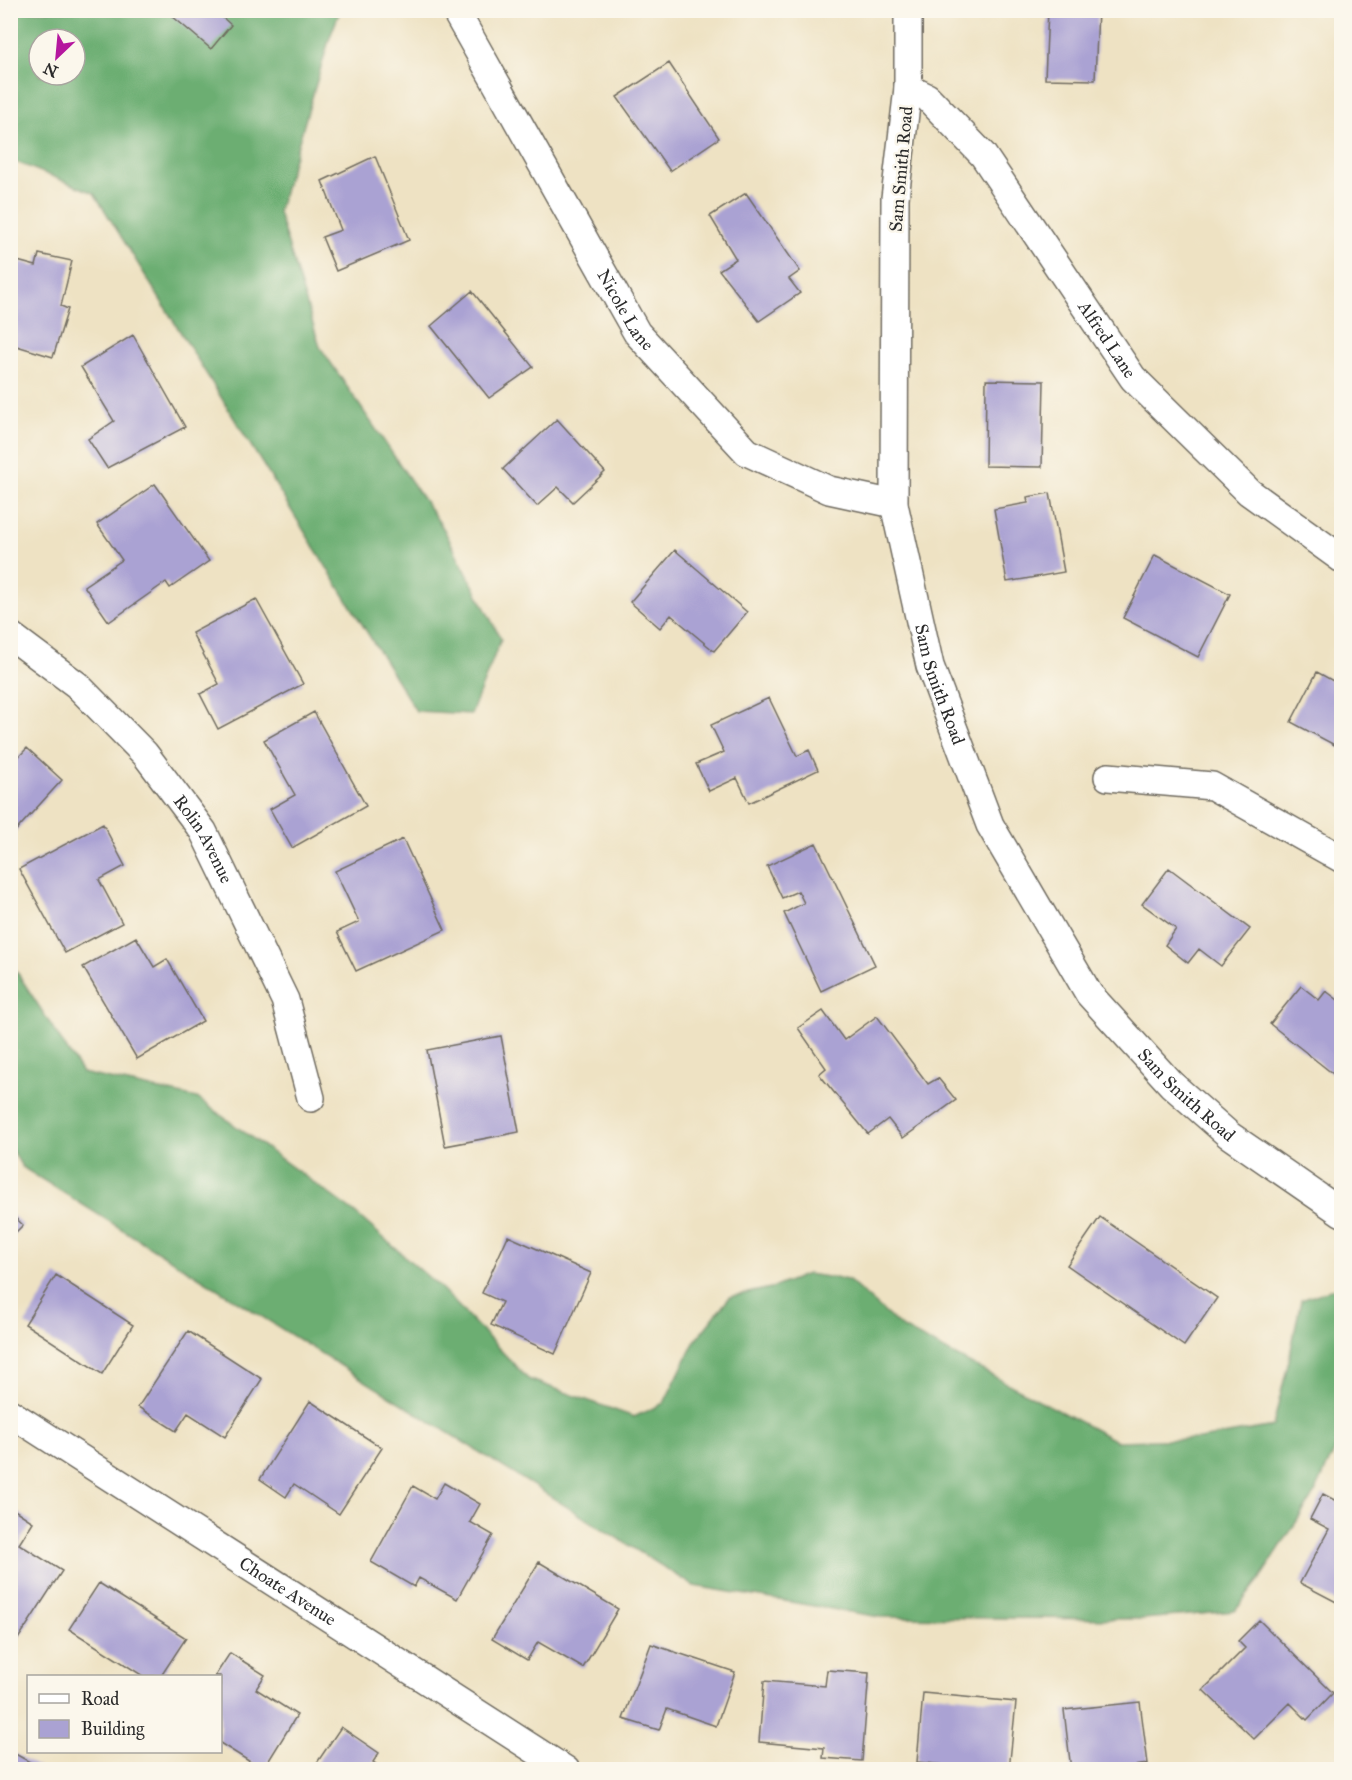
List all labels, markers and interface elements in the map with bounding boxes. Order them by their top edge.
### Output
north arrow [27,27,87,87]
text: N [40,58,61,82]
street label: Sam Smith Road [885,105,917,233]
street label: Nicole Lane [592,265,659,355]
street label: Alfred Lane [1073,296,1141,382]
street label: Sam Smith Road [910,622,970,748]
street label: Rolin Avenue [169,790,238,887]
street label: Sam Smith Road [1133,1044,1240,1146]
street label: Choate Avenue [235,1552,340,1631]
legend [27,1675,222,1753]
text: Road [81,1688,119,1710]
text: Building [81,1718,145,1741]

